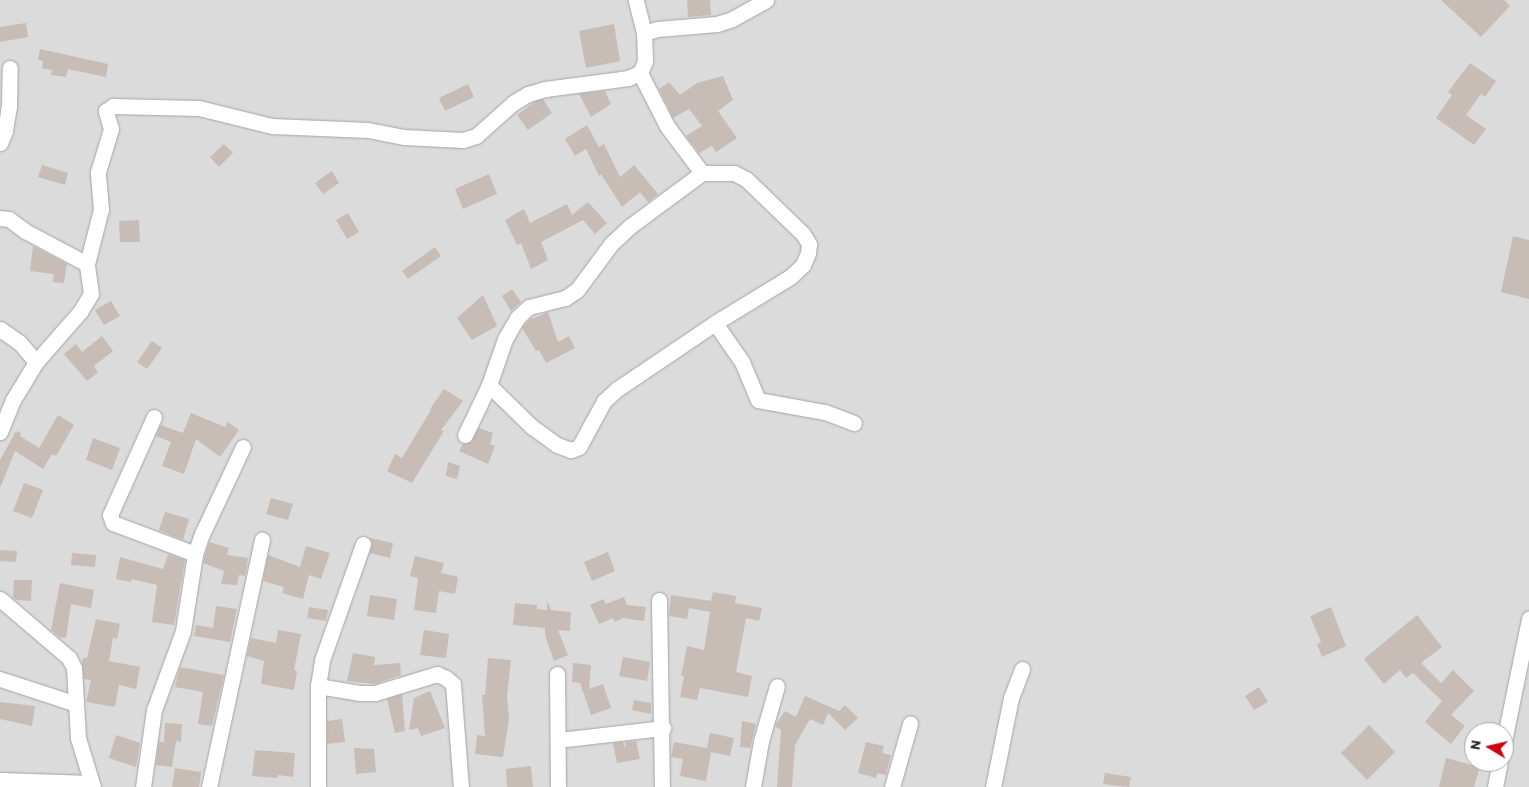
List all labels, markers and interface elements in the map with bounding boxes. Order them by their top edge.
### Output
north arrow [1464,722,1514,772]
text: N [1466,739,1484,751]

